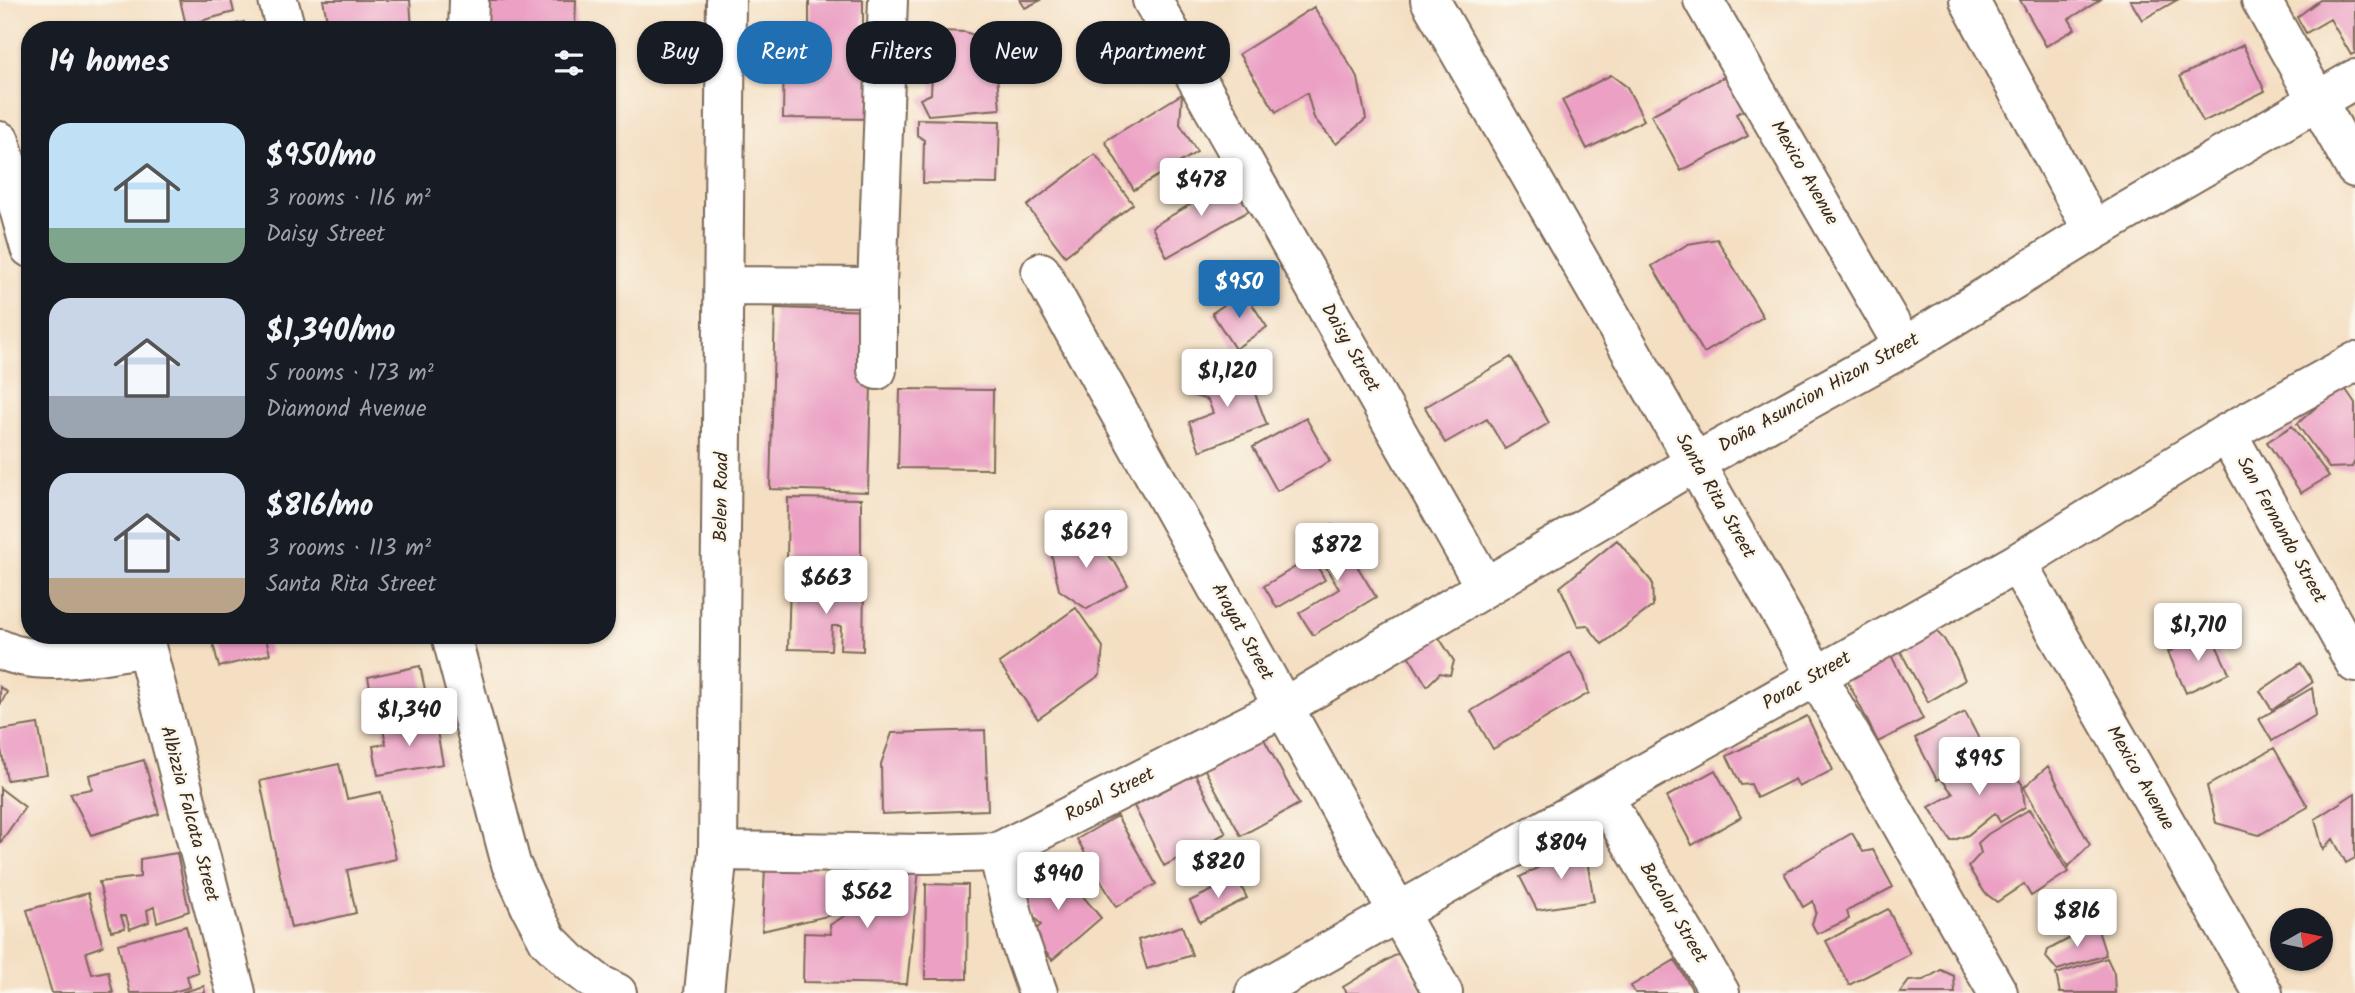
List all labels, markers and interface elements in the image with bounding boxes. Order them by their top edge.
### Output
chip: Buy [637,21,723,84]
chip: Rent [737,21,832,84]
chip: Filters [846,21,956,84]
chip: New [970,21,1062,84]
chip: Apartment [1076,21,1230,84]
text: 14 homes [49,39,170,87]
icon: filters [550,44,588,82]
street label: Mexico Avenue [1762,115,1846,231]
text: $950/mo [266,133,376,181]
icon: home [105,151,189,235]
pin: $478 [1160,158,1242,218]
text: $478 [1176,163,1226,199]
text: 3 rooms · 116 m² [266,181,431,217]
text: Daisy Street [266,217,385,253]
pin: $950 [1198,260,1280,320]
text: $950 [1215,265,1263,301]
street label: Daisy Street [1312,298,1388,399]
text: $1,340/mo [266,308,396,356]
street label: Doña Asuncion Hizon Street [1713,325,1926,461]
icon: home [105,326,189,410]
pin: $1,120 [1170,350,1284,409]
text: $1,120 [1198,354,1256,390]
text: 5 rooms · 173 m² [266,356,434,392]
text: Diamond Avenue [266,392,427,428]
street label: Santa Rita Street [1667,428,1763,565]
street label: Belen Road [706,451,738,542]
street label: San Fernando Street [2228,451,2334,610]
text: $816/mo [266,483,374,531]
icon: home [105,501,189,585]
pin: $629 [1045,510,1127,570]
text: $629 [1060,515,1112,551]
pin: $872 [1296,524,1378,583]
text: $872 [1311,528,1363,564]
text: 3 rooms · 113 m² [266,531,431,567]
pin: $663 [785,556,867,616]
text: $663 [800,561,852,597]
text: Santa Rita Street [266,567,436,603]
street label: Arayat Street [1203,578,1282,687]
pin: $1,710 [2141,604,2255,663]
text: $1,710 [2170,608,2226,644]
street label: Porac Street [1757,643,1858,719]
pin: $1,340 [352,688,466,748]
text: $1,340 [377,693,441,729]
street label: Mexico Avenue [2098,720,2182,836]
street label: Albizzia Falcata Street [151,722,227,906]
pin: $995 [1938,738,2020,797]
text: $995 [1955,742,2003,778]
street label: Rosal Street [1060,759,1161,830]
pin: $804 [1520,822,1602,881]
text: $804 [1535,826,1587,862]
pin: $820 [1177,841,1259,900]
text: $820 [1192,845,1244,881]
pin: $940 [1017,852,1099,912]
text: $940 [1033,857,1083,893]
street label: Bacolor Street [1631,857,1715,970]
pin: $562 [826,870,908,930]
text: $562 [841,875,893,911]
pin: $816 [2036,890,2118,949]
text: $816 [2054,894,2100,930]
north arrow [2270,908,2333,971]
map controls [2270,908,2333,971]

